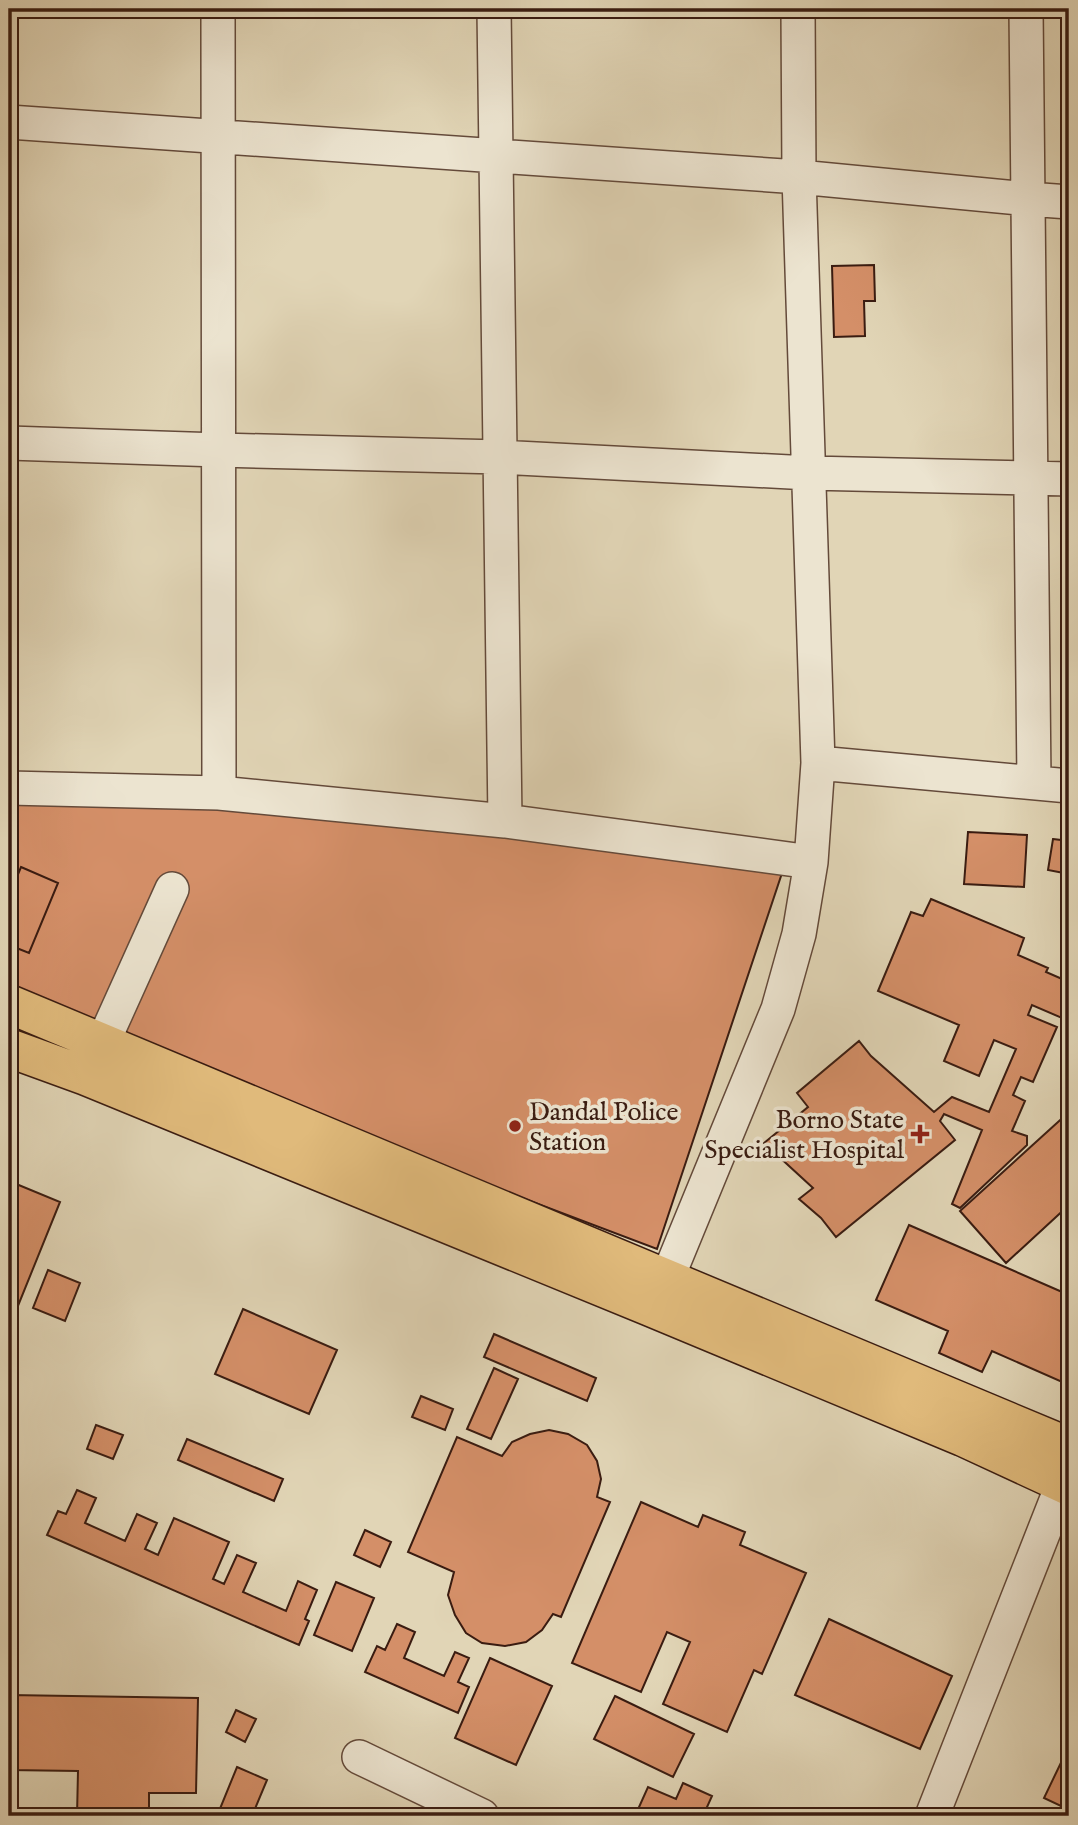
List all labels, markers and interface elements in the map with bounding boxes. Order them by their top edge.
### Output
place label: Dandal Police Station [529,1096,678,1159]
place label: Borno State Specialist Hospital [704,1104,905,1167]
marker: Dandal Police Station [507,1118,523,1134]
marker: Borno State Specialist Hospital [910,1124,930,1144]

